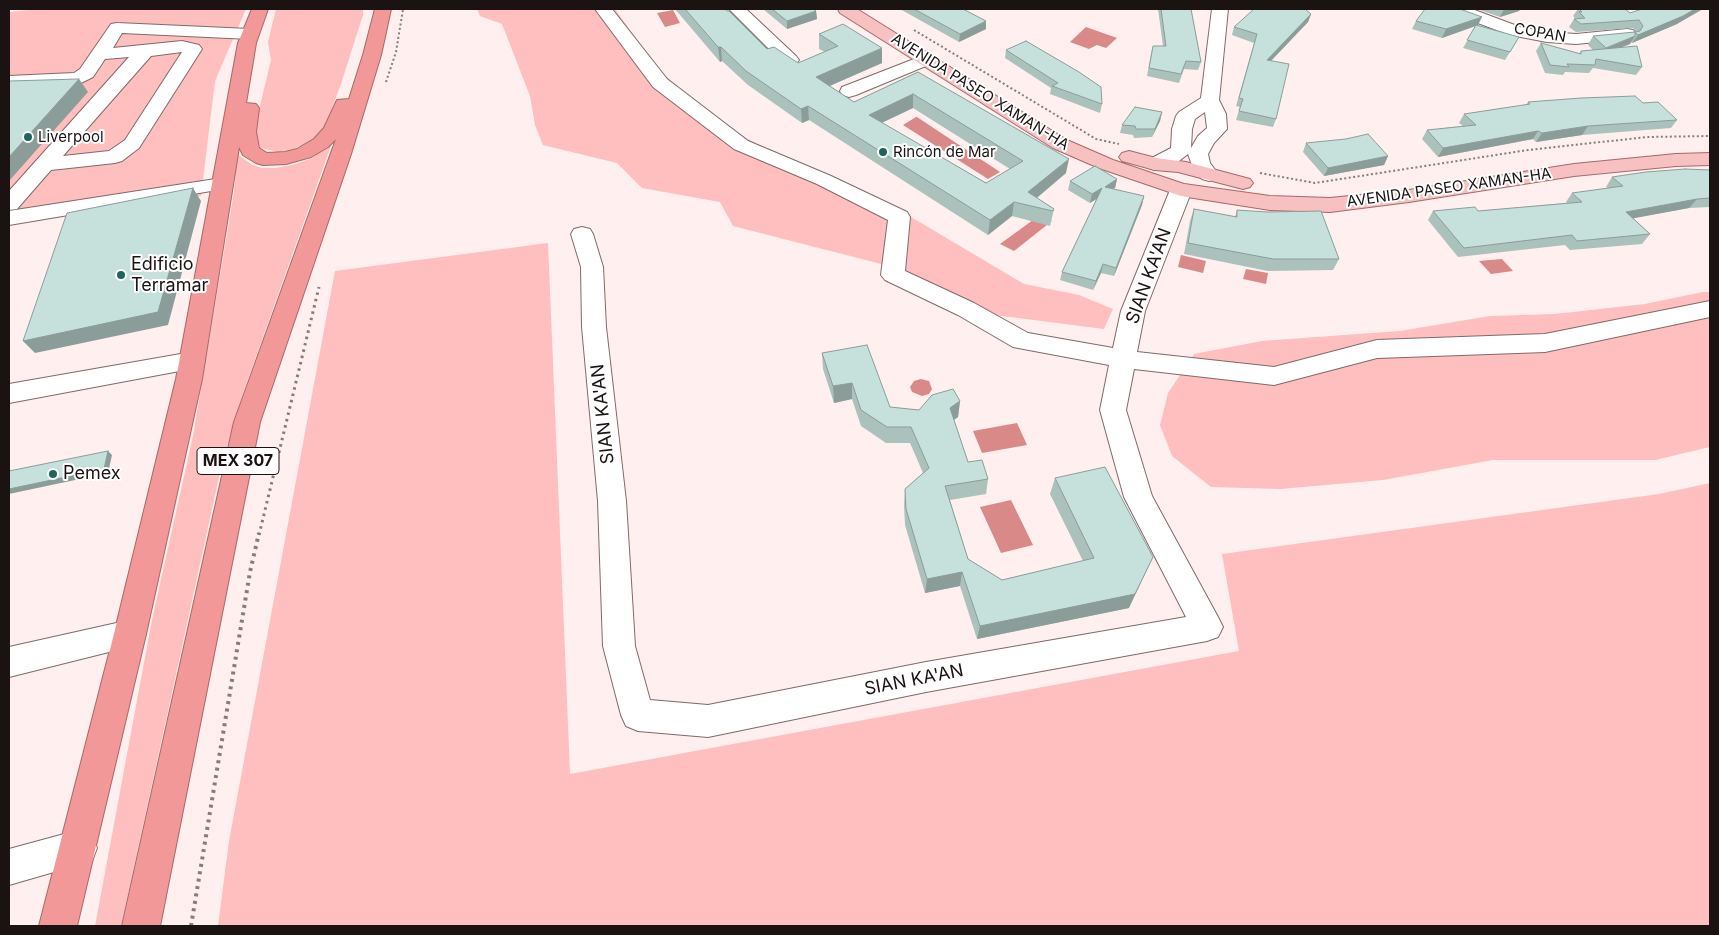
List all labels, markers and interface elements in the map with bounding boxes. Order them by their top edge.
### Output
street label: COPAN [1513,20,1567,46]
street label: AVENIDA PASEO XAMAN-HA [888,30,1072,154]
place label: Liverpool [38,128,104,146]
marker: Liverpool [22,131,34,143]
place label: Rincón de Mar [893,143,996,161]
marker: Rincón de Mar [877,146,889,158]
street label: AVENIDA PASEO XAMAN-HA [1346,165,1552,211]
street label: SIAN KA'AN [1122,225,1176,327]
place label: Edificio Terramar [131,254,208,296]
marker: Edificio Terramar [115,269,127,281]
street label: SIAN KA'AN [587,363,619,465]
road number: MEX 307 [197,448,279,474]
place label: Pemex [63,463,121,485]
marker: Pemex [47,468,59,480]
street label: SIAN KA'AN [863,660,965,700]

